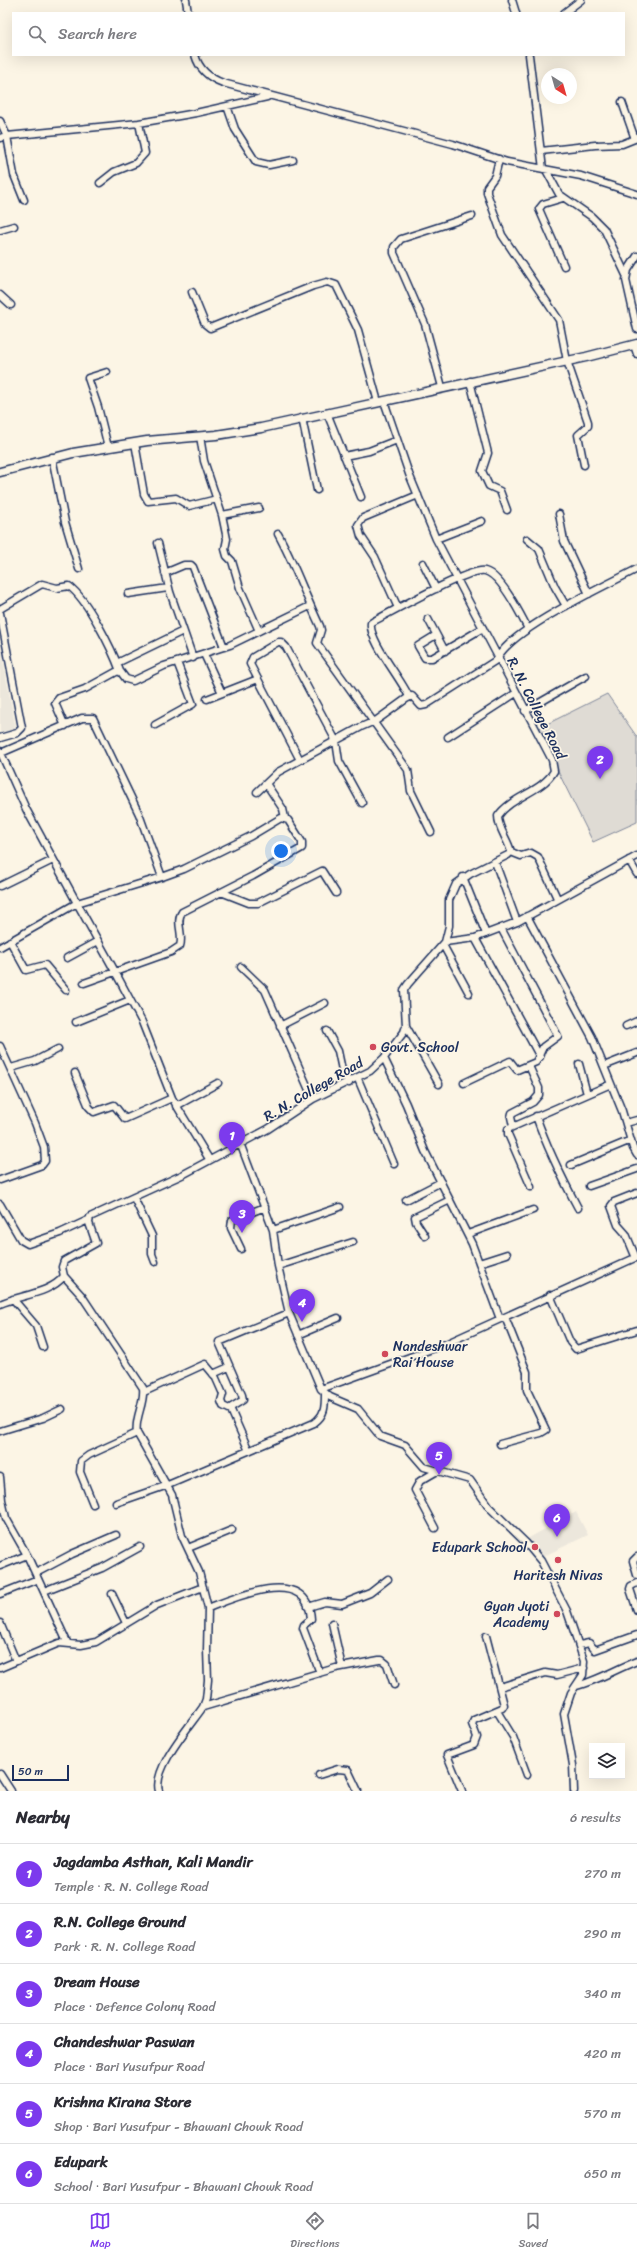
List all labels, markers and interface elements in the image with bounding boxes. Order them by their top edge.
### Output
search box [12,12,625,56]
text: Search here [58,21,137,47]
icon: search [26,23,48,45]
north arrow [541,68,577,104]
street label: R. N. College Road [500,653,574,765]
pin: 2 [587,746,613,779]
your location [271,841,291,861]
place label: Govt. School [381,1035,460,1060]
marker: Govt. School [368,1042,378,1052]
street label: R. N. College Road [258,1050,369,1128]
pin: 1 [219,1122,245,1155]
pin: 3 [229,1200,255,1233]
pin: 4 [289,1289,315,1322]
place label: Nandeshwar Rai House [393,1334,469,1375]
marker: Nandeshwar Rai House [380,1349,390,1359]
pin: 5 [426,1442,452,1475]
pin: 6 [544,1504,570,1537]
place label: Edupark School [432,1535,528,1560]
marker: Edupark School [530,1542,540,1552]
marker: Haritesh Nivas [553,1555,563,1565]
place label: Haritesh Nivas [514,1563,603,1588]
place label: Gyan Jyoti Academy [484,1594,550,1635]
marker: Gyan Jyoti Academy [552,1609,562,1619]
map controls [589,1743,625,1779]
button: layers [589,1743,625,1779]
text: 50 m [18,1762,43,1781]
scale bar [12,1763,69,1782]
text: Nearby [16,1802,70,1832]
text: 6 results [570,1806,621,1829]
text: Jagdamba Asthan, Kali Mandir [54,1849,253,1875]
text: 1 [26,1862,32,1885]
text: 270 m [584,1862,621,1885]
text: Temple · R. N. College Road [54,1875,208,1898]
text: R.N. College Ground [54,1909,185,1935]
text: 2 [25,1922,33,1945]
text: 290 m [584,1922,621,1945]
text: Park · R. N. College Road [54,1935,195,1958]
text: Dream House [54,1969,140,1995]
text: 3 [25,1982,33,2005]
text: 340 m [584,1982,621,2005]
text: Place · Defence Colony Road [54,1995,215,2018]
text: Chandeshwar Paswan [54,2029,195,2055]
text: 4 [25,2042,33,2065]
text: 420 m [584,2042,621,2065]
text: Place · Bari Yusufpur Road [54,2055,204,2078]
text: Krishna Kirana Store [54,2089,191,2115]
text: 5 [25,2102,33,2125]
text: 570 m [584,2102,621,2125]
text: Shop · Bari Yusufpur - Bhawani Chowk Road [54,2115,303,2138]
text: Edupark [54,2149,108,2175]
text: 6 [25,2162,33,2185]
text: 650 m [584,2162,621,2185]
text: School · Bari Yusufpur - Bhawani Chowk Road [54,2175,313,2198]
tab: Map [89,2210,111,2253]
tab: Directions [290,2210,340,2253]
tab: Saved [519,2210,548,2253]

